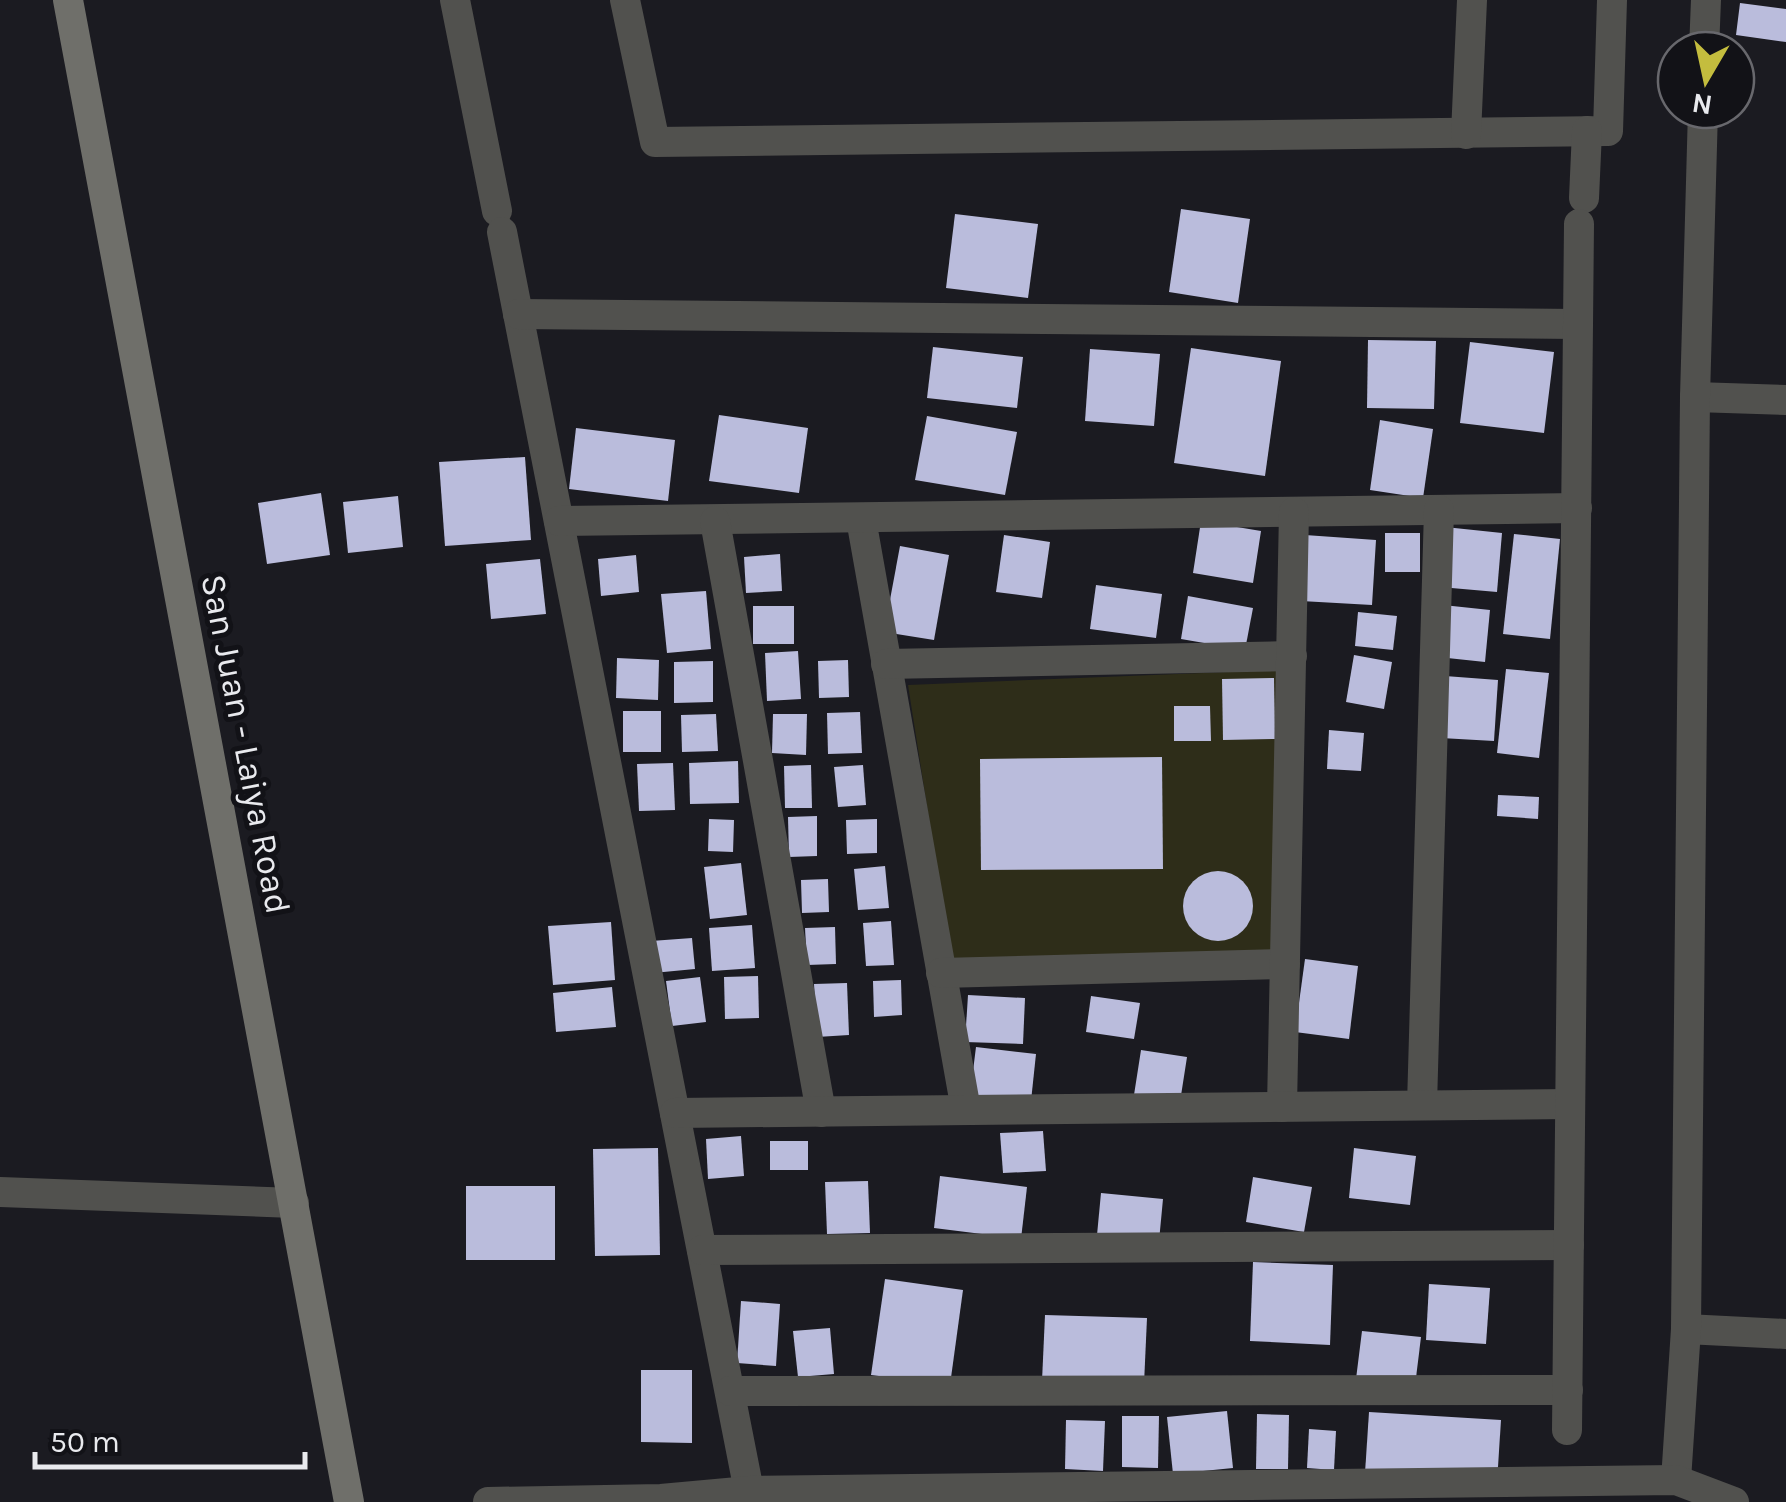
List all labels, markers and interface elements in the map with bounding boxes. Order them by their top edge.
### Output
north arrow [1656,30,1756,130]
text: N [1690,86,1715,122]
street label: San Juan - Laiya Road [192,571,299,917]
scale bar [35,1407,305,1469]
text: 50 m [50,1424,120,1460]

